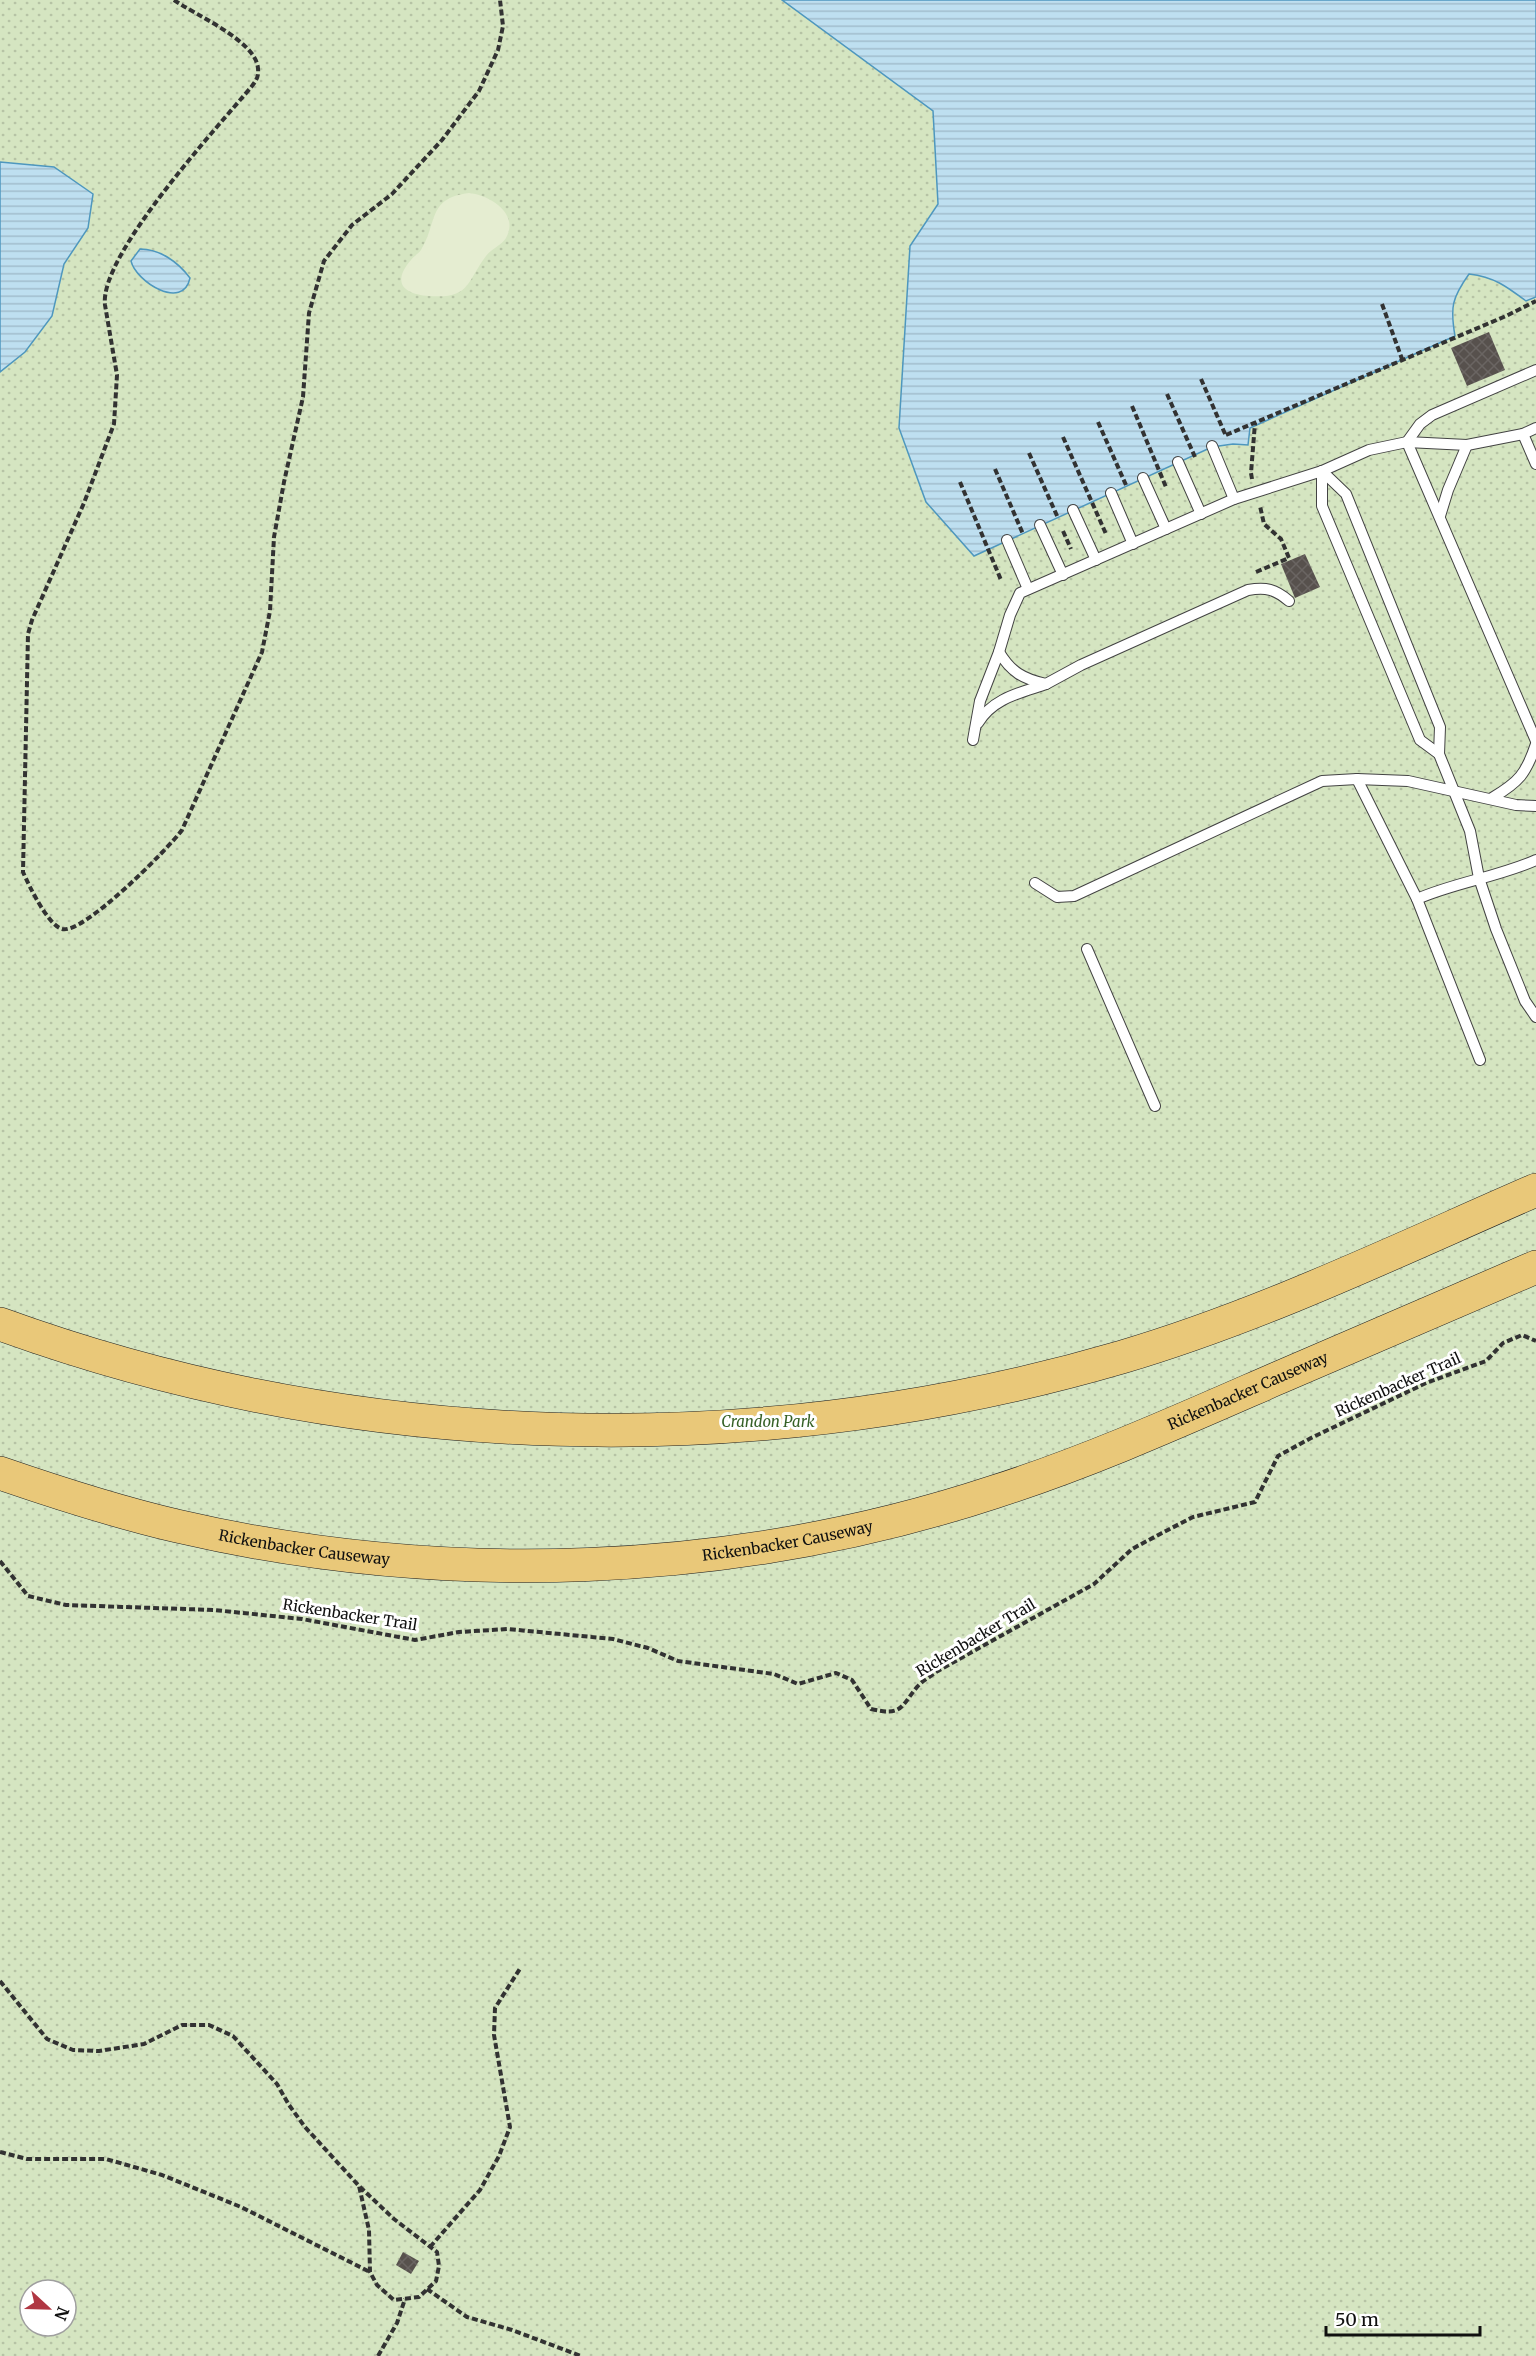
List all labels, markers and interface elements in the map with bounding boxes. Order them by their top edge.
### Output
street label: Rickenbacker Causeway [1165,1347,1331,1434]
street label: Rickenbacker Trail [1332,1348,1464,1421]
park label: Crandon Park [721,1412,815,1431]
street label: Rickenbacker Causeway [701,1516,875,1565]
street label: Rickenbacker Causeway [217,1525,391,1569]
street label: Rickenbacker Trail [281,1594,419,1635]
street label: Rickenbacker Trail [913,1594,1039,1681]
north arrow [18,2278,78,2338]
scale bar [1326,2299,1480,2337]
text: N [50,2304,74,2324]
text: 50 m [1335,2308,1379,2331]

